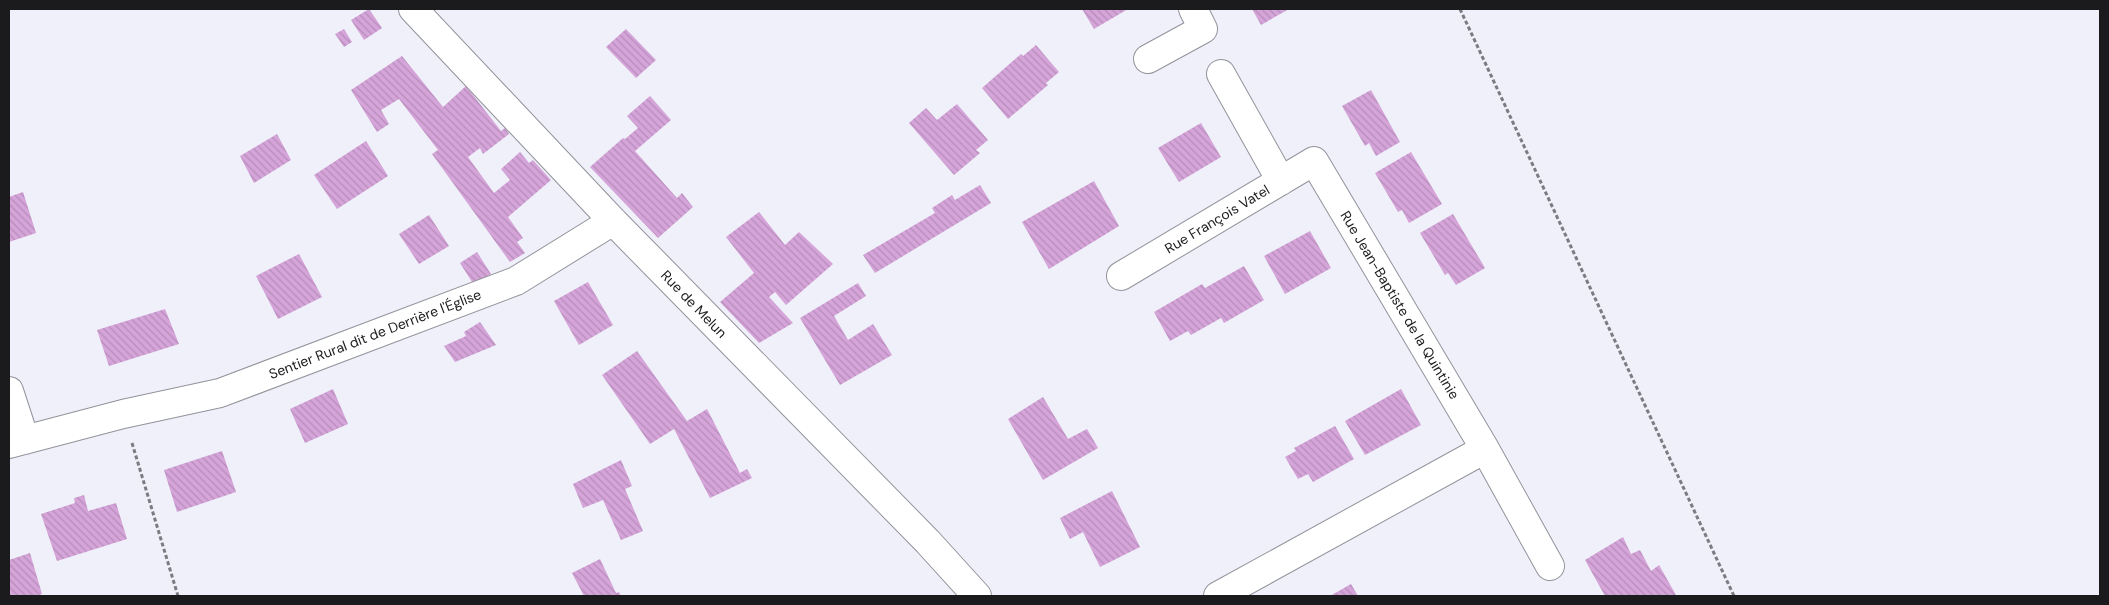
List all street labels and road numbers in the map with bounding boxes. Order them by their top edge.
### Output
street label: Rue François Vatel [1161,181,1273,257]
street label: Rue Jean-Baptiste de la Quintinie [1336,208,1464,403]
street label: Rue de Melun [657,266,731,342]
street label: Sentier Rural dit de Derrière l'Église [266,285,484,383]

